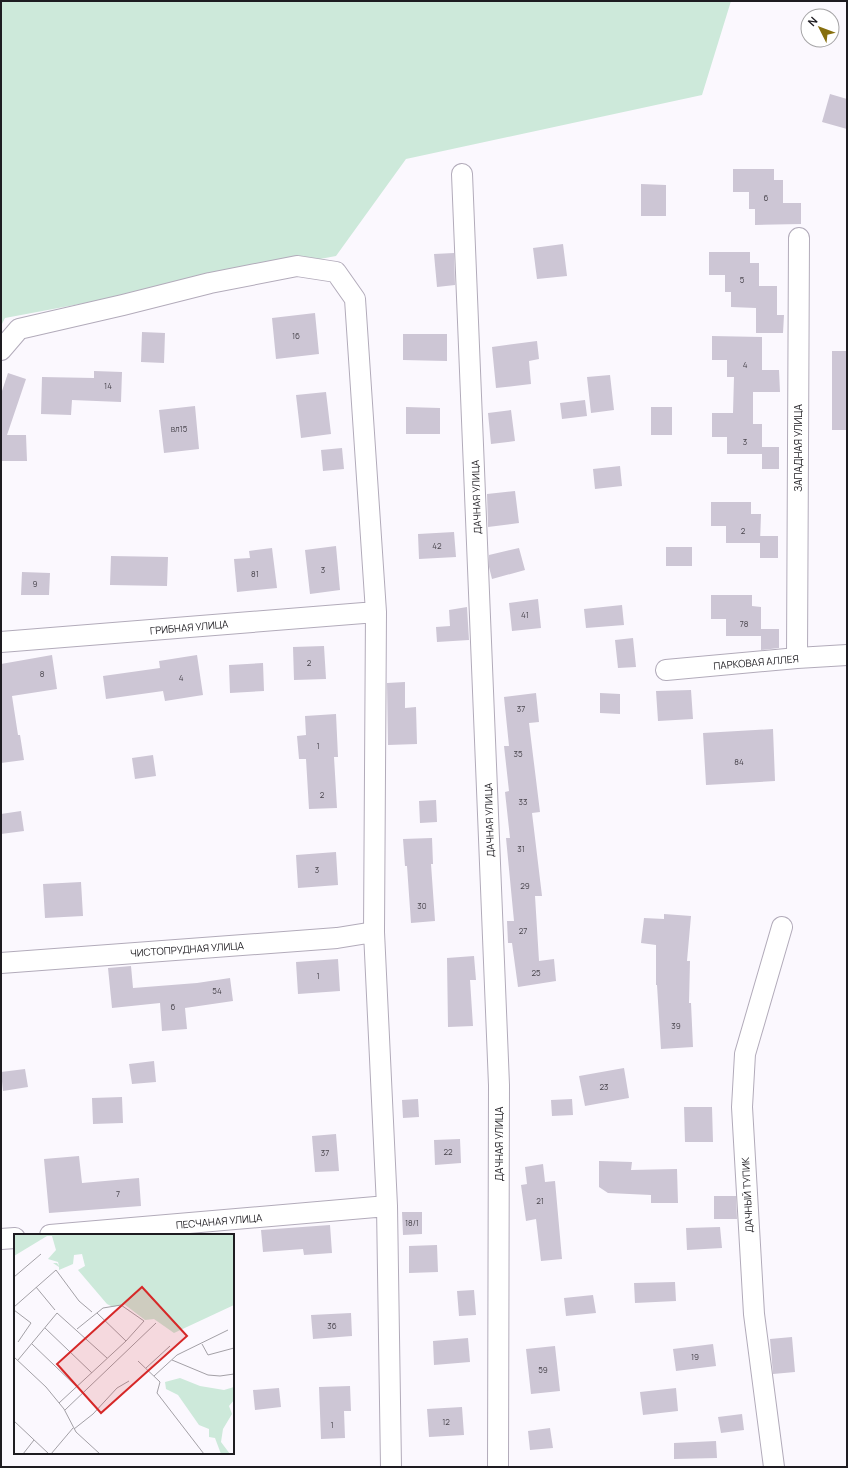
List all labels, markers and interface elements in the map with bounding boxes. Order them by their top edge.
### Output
north arrow [800,8,840,48]
text: N [804,13,820,29]
house number: 6 [764,192,769,203]
house number: 5 [740,274,745,285]
house number: 16 [292,330,300,341]
house number: 4 [743,359,748,370]
house number: 14 [104,380,112,391]
street label: ЗАПАДНАЯ УЛИЦА [791,404,805,492]
house number: вл15 [171,423,188,434]
house number: 3 [743,436,747,447]
street label: ДАЧНАЯ УЛИЦА [468,459,484,534]
house number: 2 [741,525,746,536]
house number: 42 [432,540,442,551]
house number: 3 [321,564,325,575]
house number: 81 [251,568,259,579]
house number: 9 [33,578,38,589]
house number: 41 [521,609,529,620]
street label: ГРИБНАЯ УЛИЦА [149,617,229,637]
house number: 78 [740,618,749,629]
street label: ПАРКОВАЯ АЛЛЕЯ [713,651,799,673]
house number: 2 [307,657,312,668]
house number: 8 [40,668,45,679]
house number: 4 [179,672,184,683]
house number: 37 [517,703,525,714]
house number: 1 [316,740,320,751]
house number: 35 [513,748,523,759]
house number: 84 [734,756,744,767]
street label: ДАЧНАЯ УЛИЦА [481,782,497,857]
house number: 2 [320,789,325,800]
house number: 33 [519,796,527,807]
house number: 31 [517,843,525,854]
house number: 3 [315,864,319,875]
house number: 29 [520,880,530,891]
house number: 30 [417,900,427,911]
house number: 27 [519,925,527,936]
street label: ЧИСТОПРУДНАЯ УЛИЦА [130,938,245,960]
house number: 25 [531,967,541,978]
house number: 1 [316,970,320,981]
house number: 54 [212,985,222,996]
house number: 6 [171,1001,176,1012]
house number: 39 [671,1020,681,1031]
house number: 23 [600,1081,608,1092]
street label: ДАЧНАЯ УЛИЦА [492,1106,506,1181]
house number: 22 [443,1146,453,1157]
house number: 37 [321,1147,329,1158]
street label: ДАЧНЫЙ ТУПИК [738,1157,756,1233]
house number: 7 [116,1188,120,1199]
house number: 21 [536,1195,544,1206]
street label: ПЕСЧАНАЯ УЛИЦА [175,1210,263,1232]
house number: 18/1 [405,1217,419,1228]
inset map [14,1234,234,1454]
house number: 36 [327,1320,337,1331]
house number: 19 [691,1351,699,1362]
house number: 59 [538,1364,548,1375]
house number: 12 [442,1416,450,1427]
house number: 1 [330,1419,334,1430]

